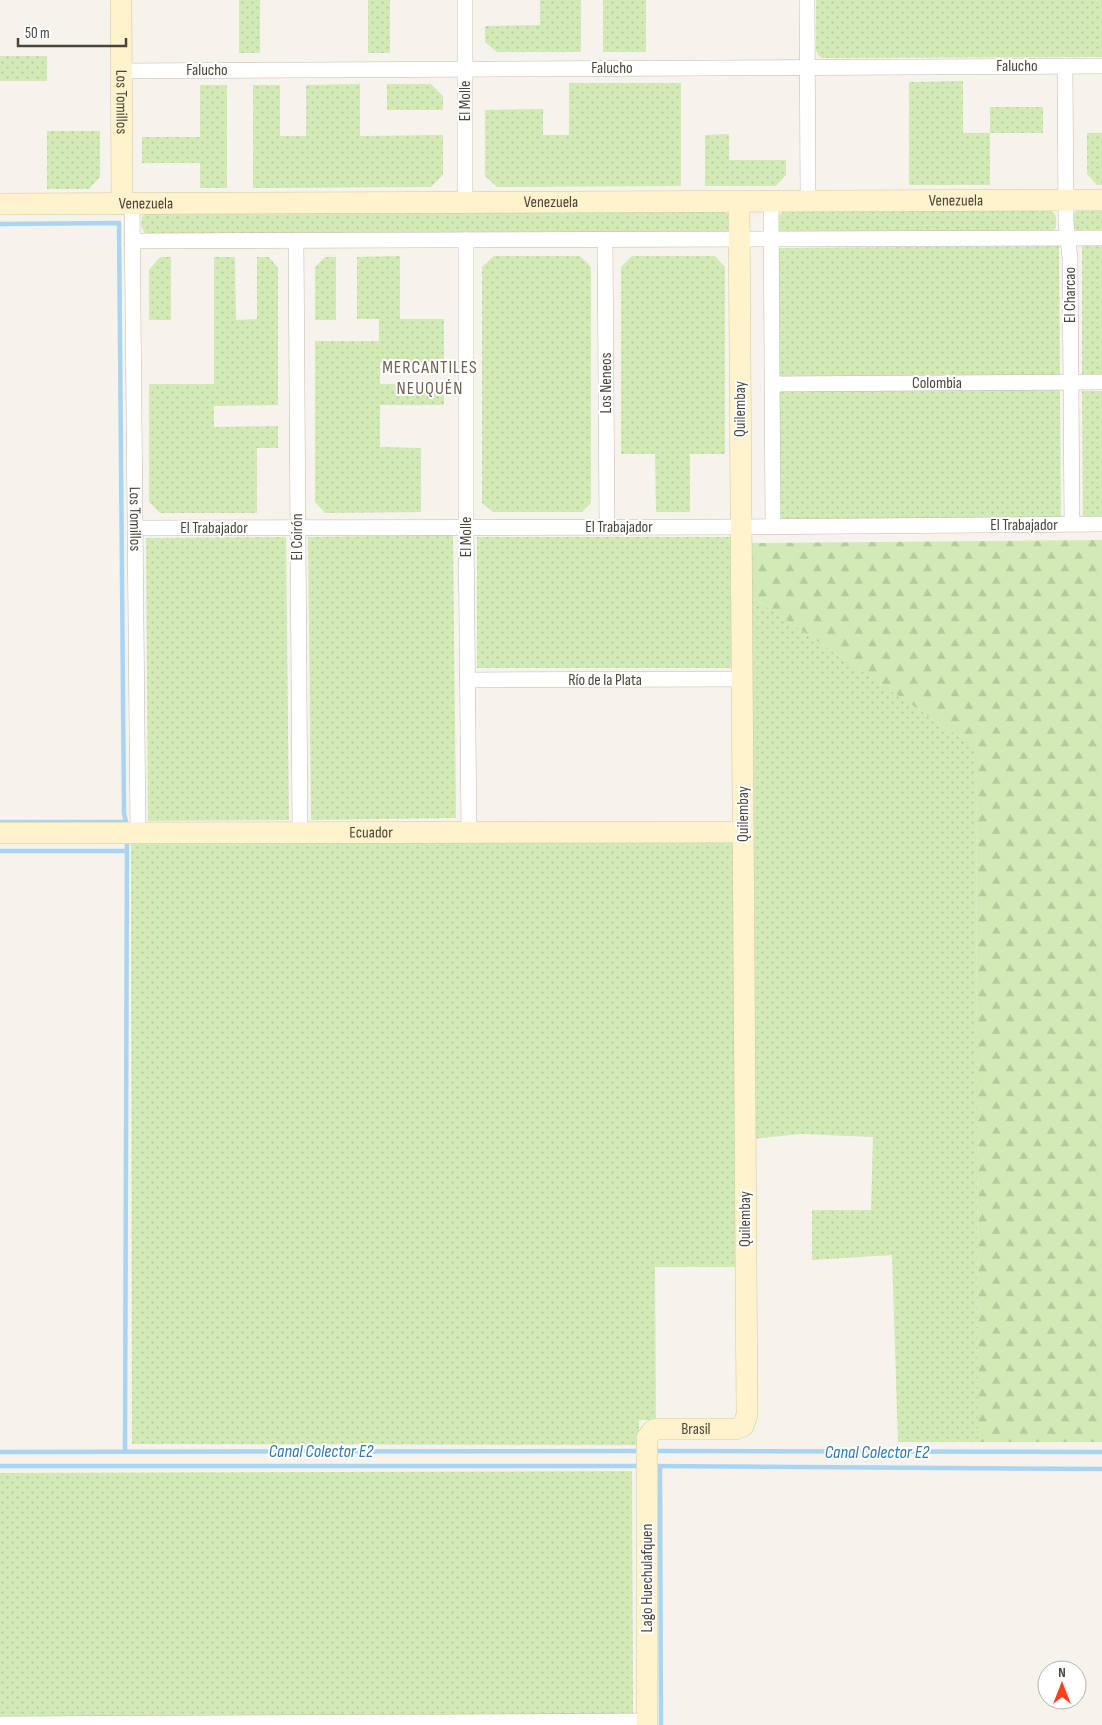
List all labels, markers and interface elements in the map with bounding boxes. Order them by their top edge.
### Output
scale bar [18,15,125,47]
text: 50 m [25,24,50,43]
street label: Falucho [996,57,1038,76]
street label: Falucho [591,59,633,78]
street label: Falucho [186,61,228,80]
street label: Los Tomillos [112,70,131,134]
street label: El Molle [456,81,475,121]
street label: Venezuela [929,191,983,210]
street label: Venezuela [524,192,578,212]
street label: Venezuela [119,194,173,213]
street label: El Charcao [1061,267,1080,323]
street label: Los Neneos [597,352,616,413]
district label: MERCANTILES NEUQUÉN [382,357,478,399]
street label: Colombia [912,374,962,393]
street label: Quilembay [731,381,750,437]
street label: Los Tomillos [125,487,145,552]
street label: El Coirón [288,513,307,561]
street label: El Trabajador [990,516,1058,535]
street label: El Molle [457,517,476,557]
street label: El Trabajador [585,518,653,537]
street label: El Trabajador [180,519,248,538]
street label: Río de la Plata [568,671,642,690]
street label: Quilembay [734,786,753,842]
street label: Ecuador [349,823,393,842]
street label: Quilembay [736,1191,755,1247]
street label: Brasil [681,1420,711,1439]
water label: Canal Colector E2 [269,1441,374,1462]
water label: Canal Colector E2 [825,1442,930,1463]
street label: Lago Huechulafquen [638,1524,657,1632]
north arrow [1037,1660,1087,1710]
text: N [1058,1664,1066,1681]

